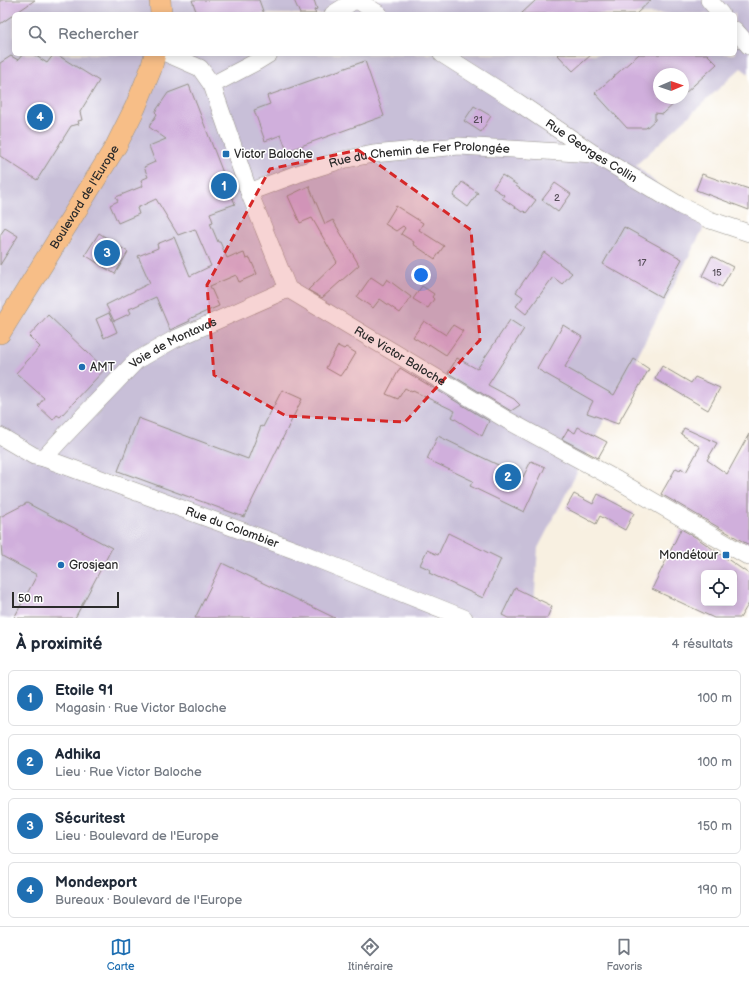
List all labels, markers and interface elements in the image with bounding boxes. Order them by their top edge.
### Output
search box [12,12,737,56]
icon: search [26,23,48,45]
text: Rechercher [58,25,138,44]
north arrow [653,68,689,104]
pin: 4 [27,102,53,132]
house number: 21 [473,114,483,126]
street label: Rue Georges Collin [542,116,640,186]
street label: Rue du Chemin de Fer Prolongée [327,139,510,172]
street label: Boulevard de l'Europe [47,142,123,252]
place label: Victor Baloche [234,147,313,162]
marker: Victor Baloche [221,149,231,159]
pin: 1 [211,171,237,201]
house number: 2 [554,192,560,204]
pin: 3 [94,238,120,268]
house number: 17 [638,257,646,269]
your location [411,265,431,285]
house number: 15 [712,267,722,279]
street label: Voie de Montavas [126,315,219,371]
street label: Rue Victor Baloche [351,323,448,390]
place label: AMT [90,360,116,375]
marker: AMT [77,362,87,372]
pin: 2 [495,462,521,492]
street label: Rue du Colombier [183,504,281,552]
place label: Mondétour [659,548,719,563]
marker: Mondétour [721,550,731,560]
place label: Grosjean [69,558,119,573]
marker: Grosjean [56,560,66,570]
map controls [701,570,737,606]
button: locate [701,570,737,606]
scale bar [12,590,119,609]
text: 50 m [18,592,43,605]
text: À proximité [16,634,102,654]
text: 4 résultats [671,636,733,652]
text: Etoile 91 [55,681,113,700]
text: 1 [27,690,33,706]
text: 100 m [697,690,732,706]
text: Magasin · Rue Victor Baloche [55,700,227,716]
text: Adhika [55,745,101,764]
text: 2 [26,754,34,770]
text: 100 m [697,754,732,770]
text: Lieu · Rue Victor Baloche [55,764,202,780]
text: Sécuritest [55,809,125,828]
text: 3 [26,818,34,834]
text: 150 m [698,818,732,834]
text: Lieu · Boulevard de l'Europe [55,828,219,844]
text: Mondexport [55,873,137,892]
text: 4 [26,882,34,898]
text: 190 m [698,882,732,898]
text: Bureaux · Boulevard de l'Europe [55,892,242,908]
tab: Carte [107,936,134,973]
tab: Itinéraire [348,936,393,973]
tab: Favoris [606,936,642,973]

